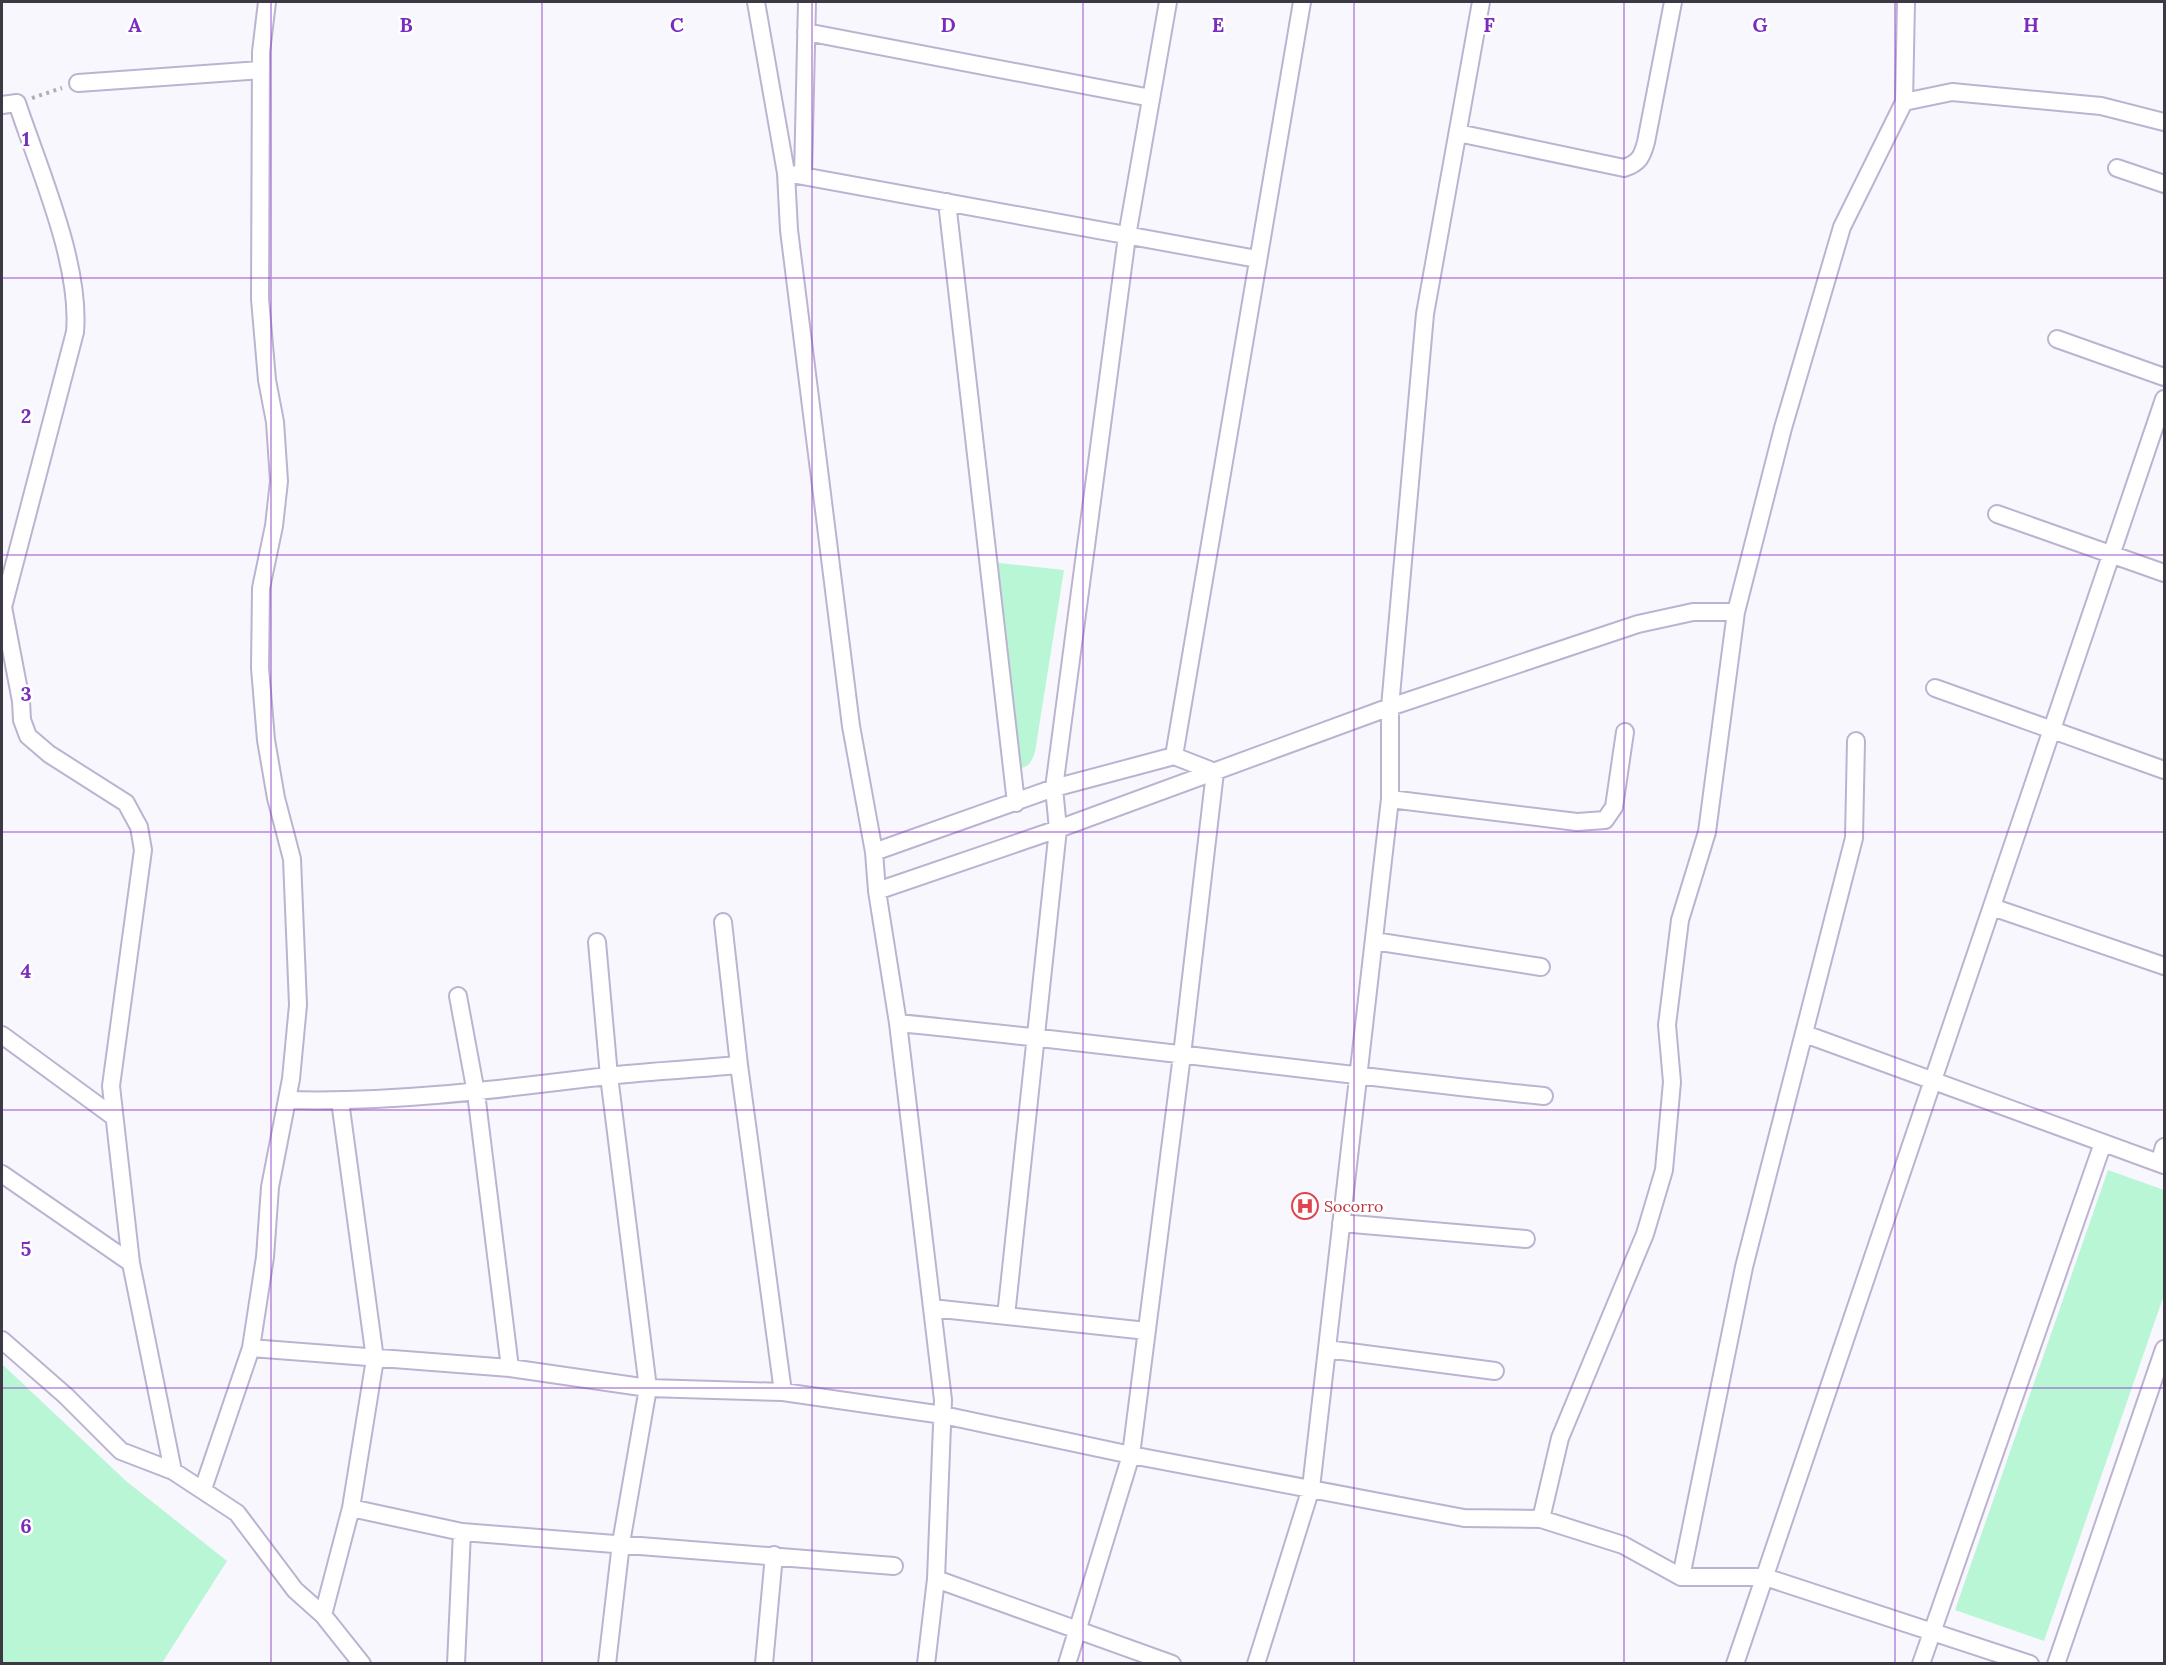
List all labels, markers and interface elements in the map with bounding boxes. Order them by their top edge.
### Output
text: A [128,12,142,37]
text: B [399,12,413,37]
text: C [670,12,684,37]
text: D [940,12,956,37]
text: E [1212,12,1224,37]
text: F [1483,12,1495,37]
text: G [1752,12,1768,37]
text: H [2023,12,2039,37]
text: 1 [22,126,30,151]
text: 2 [21,403,31,428]
text: 3 [20,681,32,706]
text: 4 [21,958,32,983]
hospital icon: Socorro [1290,1191,1320,1221]
place label: Socorro [1324,1196,1383,1216]
text: 5 [21,1236,32,1261]
text: 6 [20,1513,32,1538]

